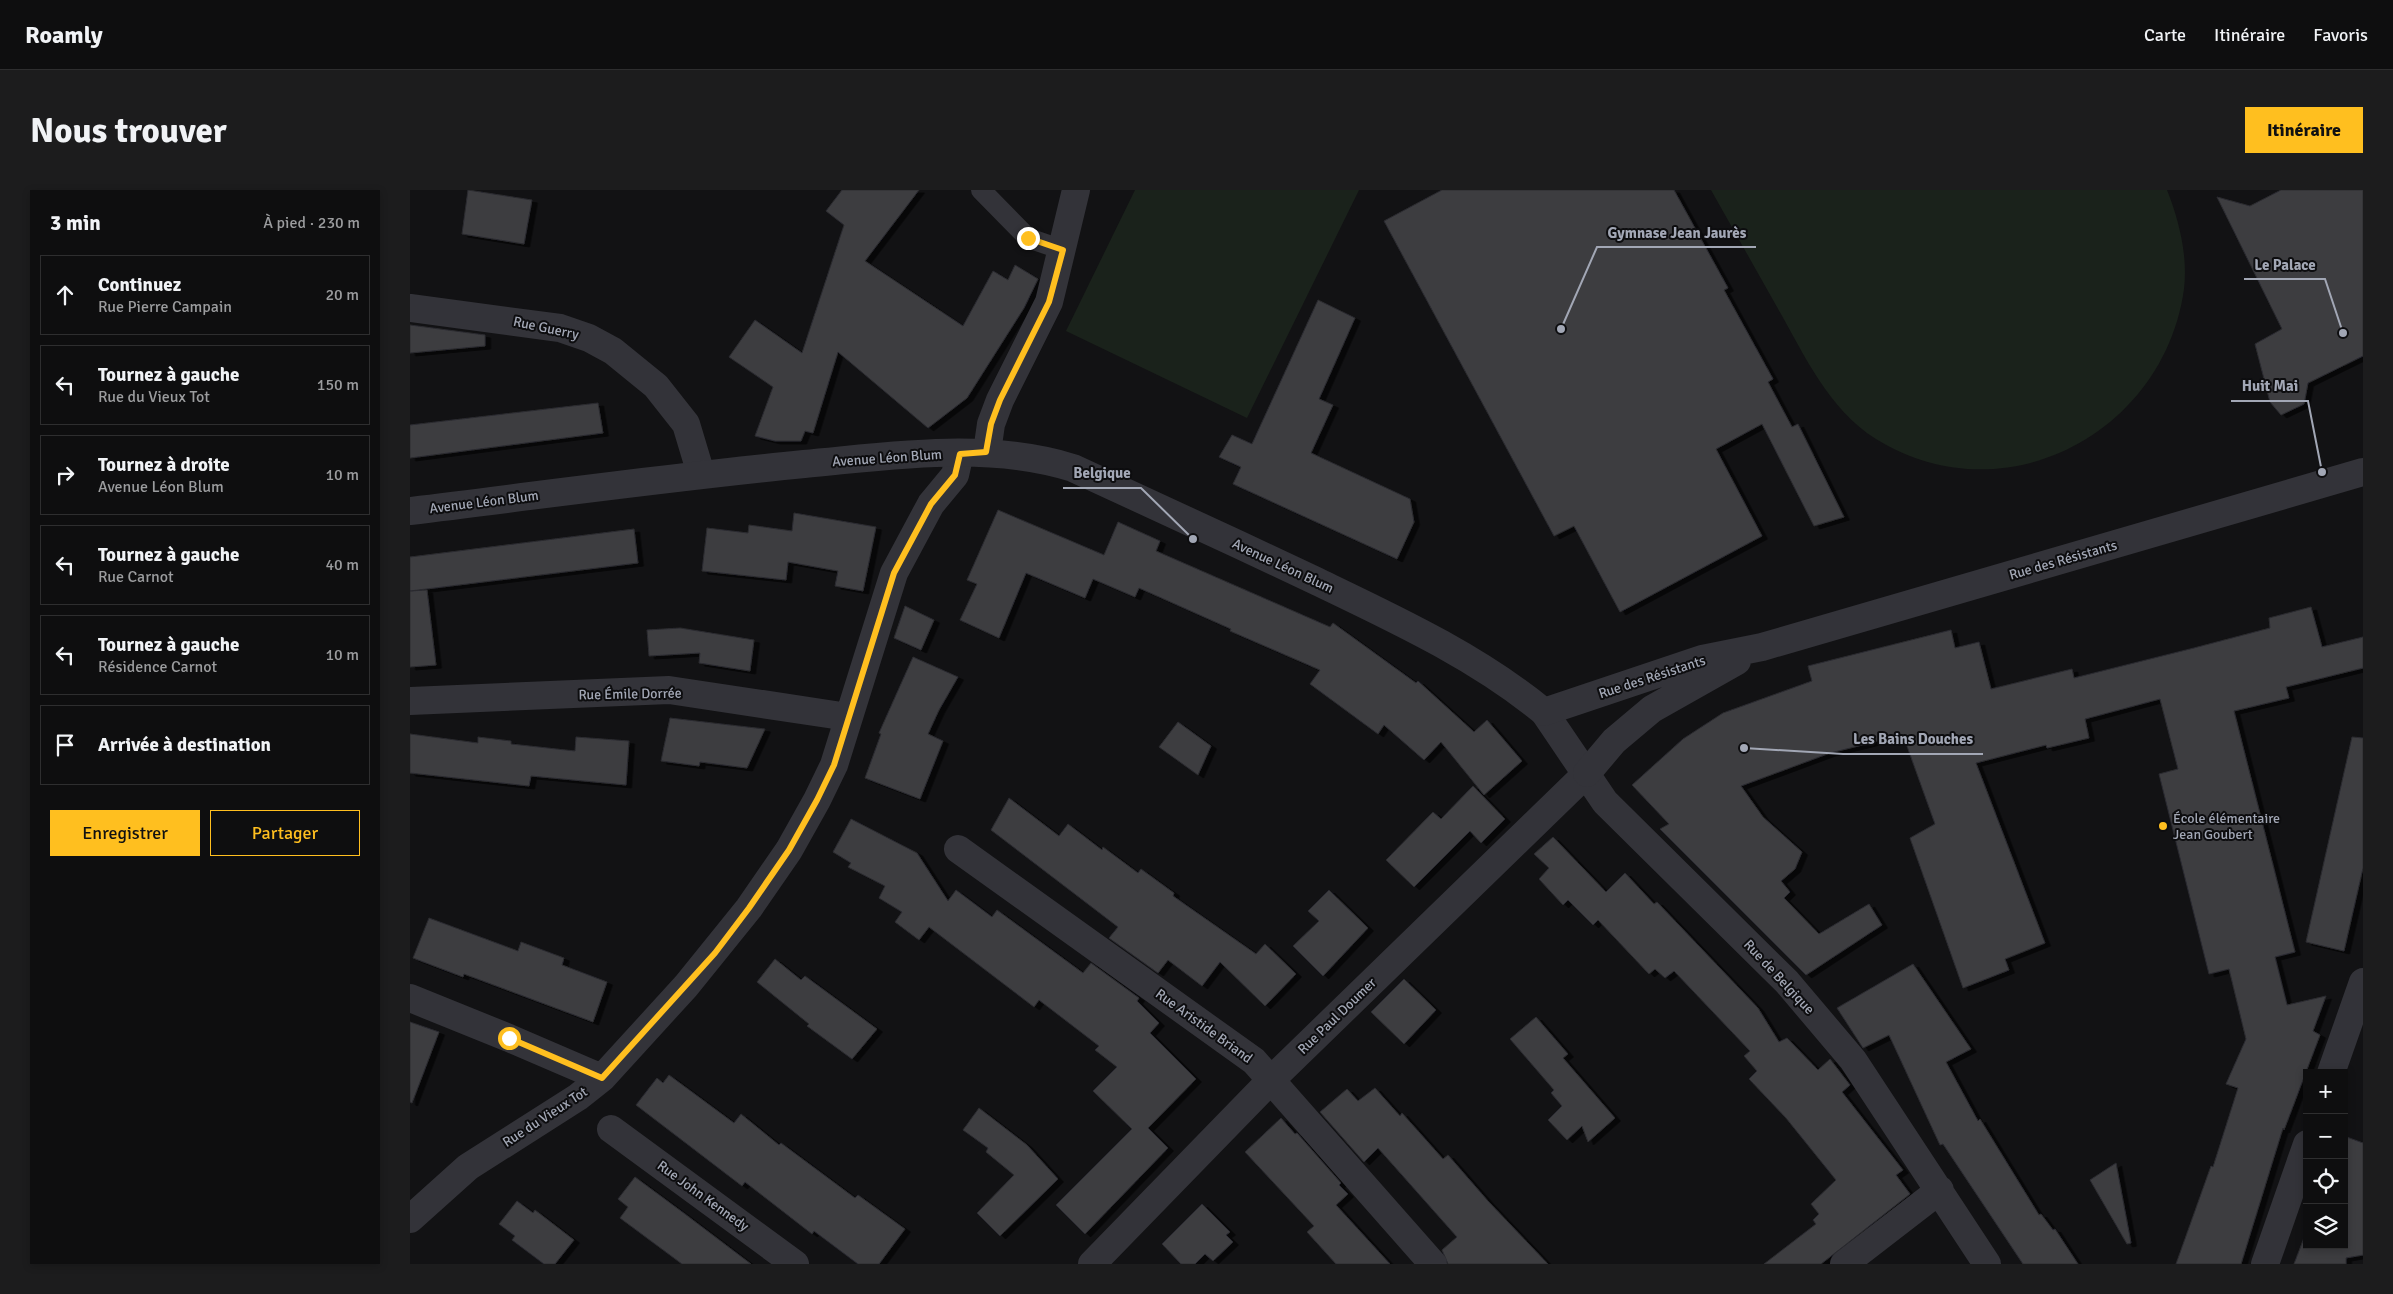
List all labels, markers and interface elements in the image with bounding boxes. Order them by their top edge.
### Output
text: Roamly [25,20,103,50]
text: Carte [2144,24,2186,46]
text: Itinéraire [2214,24,2285,46]
text: Favoris [2313,24,2368,46]
button: Itinéraire [2245,107,2363,153]
text: Nous trouver [30,109,227,152]
text: 3 min [50,210,101,236]
text: À pied · 230 m [263,213,360,233]
callout: Gymnase Jean Jaurès [1597,217,1756,247]
text: Gymnase Jean Jaurès [1608,224,1747,242]
route end [1017,227,1040,250]
callout: Le Palace [2244,249,2325,279]
text: Le Palace [2254,256,2316,274]
text: Continuez [98,273,181,297]
icon: ahead [51,281,79,309]
text: 20 m [325,285,359,305]
text: Rue Pierre Campain [98,297,232,317]
street label: Rue Guerry [512,313,581,343]
text: Tournez à gauche [98,363,239,387]
icon: left [51,371,79,399]
callout: Huit Mai [2231,371,2308,401]
text: 150 m [317,375,359,395]
text: Huit Mai [2242,377,2298,395]
text: Rue du Vieux Tot [98,387,210,407]
street label: Avenue Léon Blum [832,446,942,470]
text: Tournez à droite [98,453,230,477]
callout: Belgique [1063,458,1141,488]
icon: right [51,461,79,489]
text: Belgique [1073,464,1131,482]
text: 10 m [325,465,359,485]
text: Avenue Léon Blum [98,477,224,497]
street label: Avenue Léon Blum [428,487,540,517]
street label: Avenue Léon Blum [1230,535,1336,597]
street label: Rue des Résistants [2007,536,2119,584]
text: Tournez à gauche [98,543,239,567]
icon: left [51,551,79,579]
text: 40 m [325,555,359,575]
text: Rue Carnot [98,567,174,587]
text: Tournez à gauche [98,633,239,657]
icon: left [51,641,79,669]
text: 10 m [325,645,359,665]
street label: Rue des Résistants [1596,652,1708,702]
text: Résidence Carnot [98,657,217,677]
street label: Rue Émile Dorrée [578,685,682,703]
callout: Les Bains Douches [1843,724,1983,754]
text: Les Bains Douches [1853,730,1973,748]
icon: arrive [51,731,79,759]
text: Arrivée à destination [98,733,271,757]
button: Enregistrer [50,810,200,856]
button: Partager [210,810,360,856]
place label: École élémentaire Jean Goubert [2173,810,2280,843]
marker: École élémentaire Jean Goubert [2157,820,2169,832]
street label: Rue de Belgique [1740,936,1818,1018]
street label: Rue Paul Doumer [1294,974,1380,1058]
street label: Rue Aristide Briand [1152,985,1256,1067]
route start [498,1027,521,1050]
map controls [2303,1069,2348,1249]
button: + [2303,1069,2348,1114]
street label: Rue du Vieux Tot [499,1083,591,1151]
button: − [2303,1114,2348,1159]
street label: Rue John Kennedy [654,1157,752,1235]
button: locate [2303,1159,2348,1204]
button: layers [2303,1204,2348,1249]

